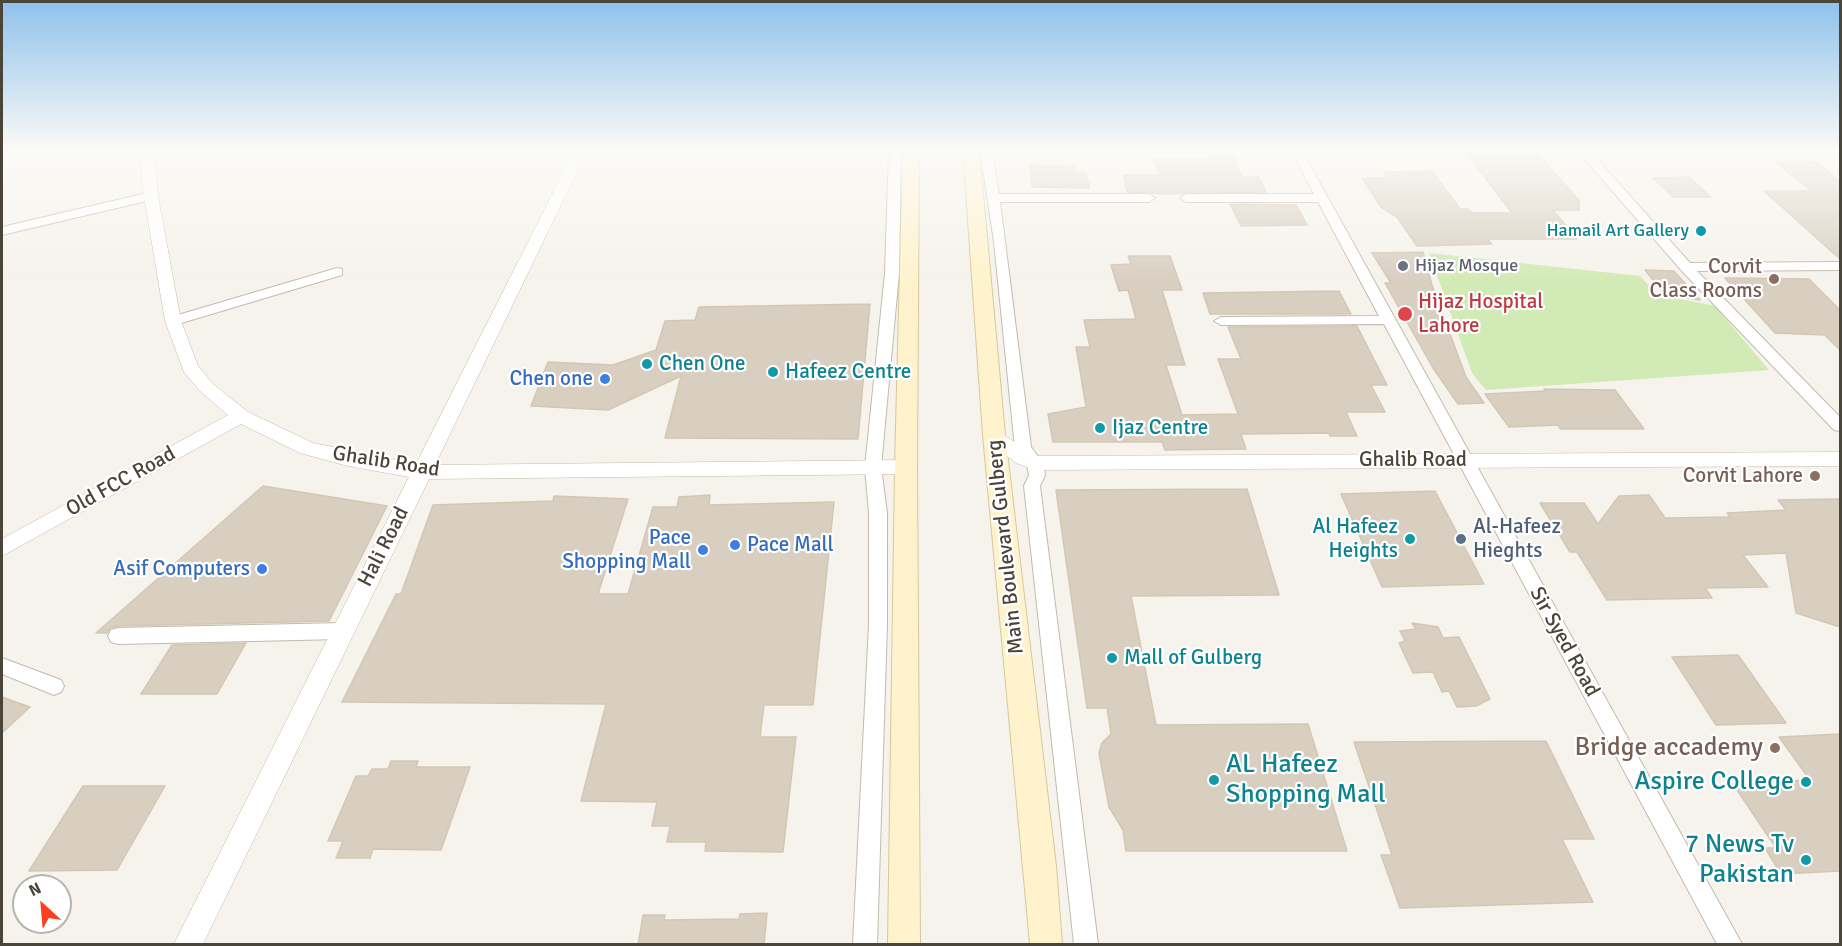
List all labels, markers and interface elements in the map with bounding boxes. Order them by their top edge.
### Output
place label: Hamail Art Gallery [1546,220,1689,242]
marker: Hamail Art Gallery [1694,224,1708,238]
place label: Corvit Class Rooms [1649,254,1762,304]
place label: Hijaz Mosque [1415,255,1518,277]
marker: Hijaz Mosque [1396,259,1410,273]
marker: Corvit Class Rooms [1767,272,1781,286]
place label: Hijaz Hospital Lahore [1418,289,1543,339]
marker: Hijaz Hospital Lahore [1396,305,1414,323]
place label: Chen One [659,351,745,377]
marker: Chen One [640,357,654,371]
place label: Hafeez Centre [785,359,911,385]
marker: Hafeez Centre [766,365,780,379]
place label: Chen one [509,366,593,392]
marker: Chen one [598,372,612,386]
place label: Ijaz Centre [1112,415,1208,441]
marker: Ijaz Centre [1093,421,1107,435]
street label: Main Boulevard Gulberg [982,438,1030,656]
street label: Ghalib Road [331,441,441,483]
street label: Old FCC Road [62,442,180,522]
street label: Ghalib Road [1359,447,1467,473]
place label: Corvit Lahore [1683,463,1803,489]
marker: Corvit Lahore [1808,469,1822,483]
street label: Hali Road [353,503,415,591]
place label: Al Hafeez Heights [1313,514,1398,564]
place label: Al-Hafeez Hieghts [1473,514,1561,564]
place label: Pace Shopping Mall [562,525,691,575]
place label: Pace Mall [747,532,834,558]
marker: Al Hafeez Heights [1403,532,1417,546]
marker: Al-Hafeez Hieghts [1454,532,1468,546]
marker: Pace Mall [728,538,742,552]
marker: Pace Shopping Mall [696,543,710,557]
place label: Asif Computers [113,556,250,582]
marker: Asif Computers [255,562,269,576]
street label: Sir Syed Road [1523,583,1605,701]
place label: Mall of Gulberg [1124,645,1262,671]
marker: Mall of Gulberg [1105,651,1119,665]
place label: Bridge accademy [1575,732,1763,764]
marker: Bridge accademy [1768,741,1782,755]
place label: AL Hafeez Shopping Mall [1226,749,1386,810]
place label: Aspire College [1635,766,1794,798]
marker: AL Hafeez Shopping Mall [1207,773,1221,787]
marker: Aspire College [1799,775,1813,789]
place label: 7 News Tv Pakistan [1685,829,1794,891]
marker: 7 News Tv Pakistan [1799,853,1813,867]
north arrow [12,874,72,934]
text: N [26,878,44,901]

